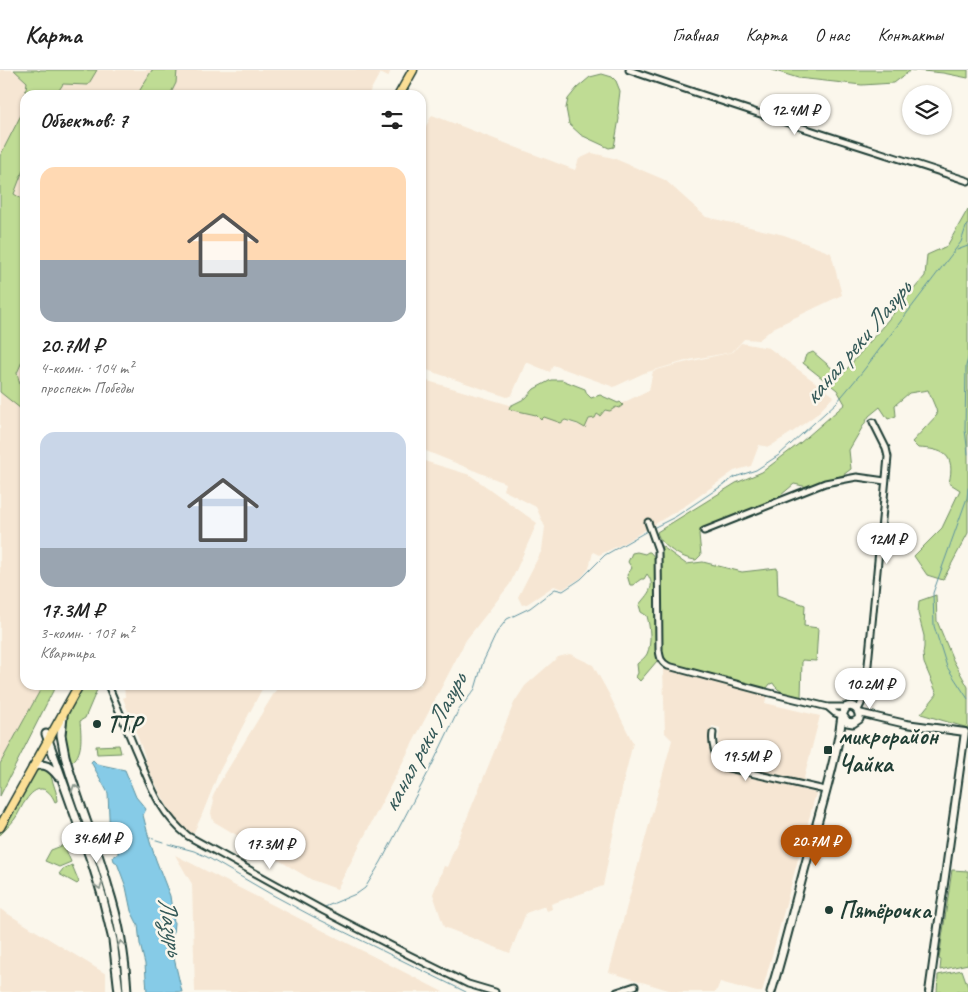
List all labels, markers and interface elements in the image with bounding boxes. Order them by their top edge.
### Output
text: Карта [25,20,82,50]
text: Главная [673,24,718,46]
text: Карта [746,24,787,46]
text: О нас [815,24,850,46]
text: Контакты [878,24,943,46]
map controls [902,85,952,135]
button: layers [902,85,952,135]
pin: 12.4M ₽ [749,93,841,136]
text: 12.4M ₽ [771,100,819,120]
icon: filters [378,106,406,134]
text: Объектов: 7 [40,107,128,133]
icon: home [178,200,268,290]
water label: канал реки Лазурь [796,272,920,412]
text: 20.7M ₽ [40,332,104,358]
text: 4-комн. · 104 m² [40,358,133,378]
text: проспект Победы [40,378,133,398]
icon: home [178,465,268,555]
pin: 12M ₽ [852,522,922,565]
text: 12M ₽ [868,529,906,549]
text: 17.3M ₽ [40,597,104,623]
text: 3-комн. · 107 m² [40,623,133,643]
text: Квартира [40,643,95,663]
water label: канал реки Лазурь [374,665,475,818]
pin: 10.2M ₽ [824,668,916,710]
text: 10.2M ₽ [846,674,894,694]
place label: ТТР [107,709,145,739]
marker: ТТР [91,718,103,730]
place label: микрорайон Чайка [838,721,939,779]
pin: 19.5M ₽ [700,740,792,782]
marker: микрорайон Чайка [822,744,834,756]
text: 19.5M ₽ [722,746,770,766]
one-way arrow [71,784,81,793]
pin: 34.6M ₽ [51,822,143,864]
pin: 20.7M ₽ [770,824,862,867]
text: 34.6M ₽ [73,828,121,848]
pin: 17.3M ₽ [224,828,316,870]
text: 20.7M ₽ [792,831,840,851]
text: 17.3M ₽ [246,834,294,854]
one-way arrow [94,881,104,889]
water label: Лазурь [151,895,192,960]
place label: Пятёрочка [839,895,932,925]
marker: Пятёрочка [823,904,835,916]
one-way arrow [117,939,127,948]

